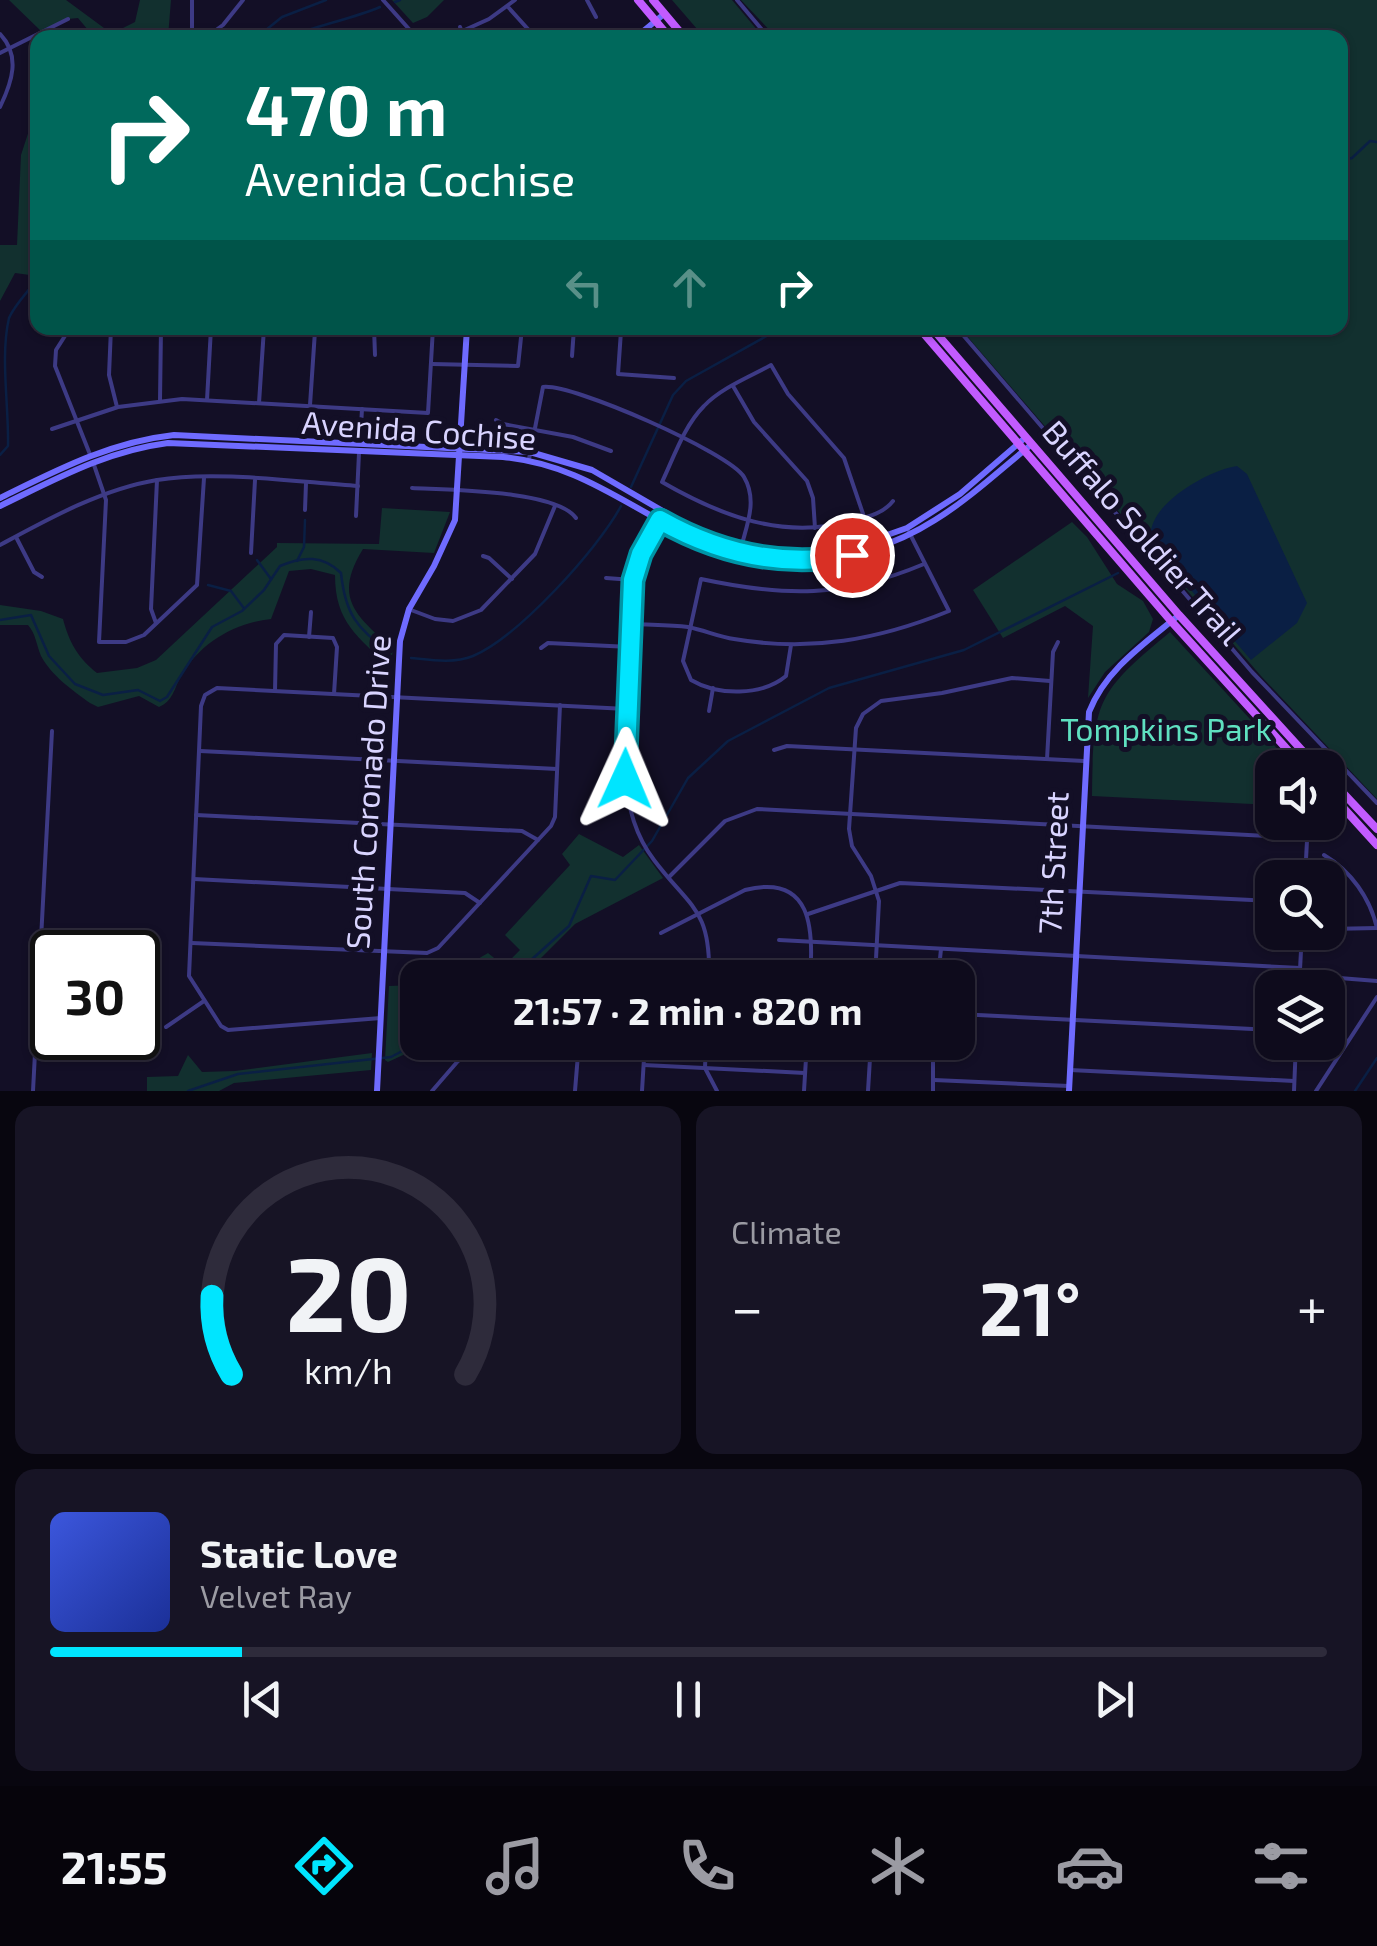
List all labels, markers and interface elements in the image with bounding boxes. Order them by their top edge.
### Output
text: 470 m [245,66,448,150]
icon: right [80,70,210,200]
text: Avenida Cochise [245,151,575,205]
icon: left [557,260,612,315]
icon: ahead [662,260,717,315]
icon: right [767,260,822,315]
street label: Avenida Cochise [301,402,538,456]
street label: Buffalo Soldier Trail [1036,412,1251,652]
pin [810,513,895,598]
icon: arrive [825,528,880,583]
street label: South Coronado Drive [337,633,397,950]
park label: Tompkins Park [1060,709,1272,747]
position arrow [573,727,677,831]
map controls [1255,750,1345,1060]
button: sound [1255,750,1345,840]
street label: 7th Street [1029,790,1075,935]
button: search [1255,860,1345,950]
speed limit sign: 30 [30,930,160,1060]
button: layers [1255,970,1345,1060]
text: 21:57 · 2 min · 820 m [513,987,862,1033]
text: Climate [731,1212,842,1250]
text: 20 [285,1228,411,1353]
text: 21° [979,1261,1081,1351]
text: − [731,1273,763,1339]
text: + [1297,1273,1327,1339]
text: km/h [304,1348,392,1391]
text: Static Love [200,1530,398,1576]
text: Velvet Ray [200,1576,352,1614]
icon: previous [235,1672,290,1727]
icon: pause [661,1672,716,1727]
icon: next [1087,1672,1142,1727]
icon: directions [289,1831,359,1901]
icon: music [480,1831,550,1901]
icon: phone [672,1831,742,1901]
icon: climate [863,1831,933,1901]
icon: car [1055,1831,1125,1901]
icon: filters [1246,1831,1316,1901]
text: 21:55 [61,1839,168,1893]

